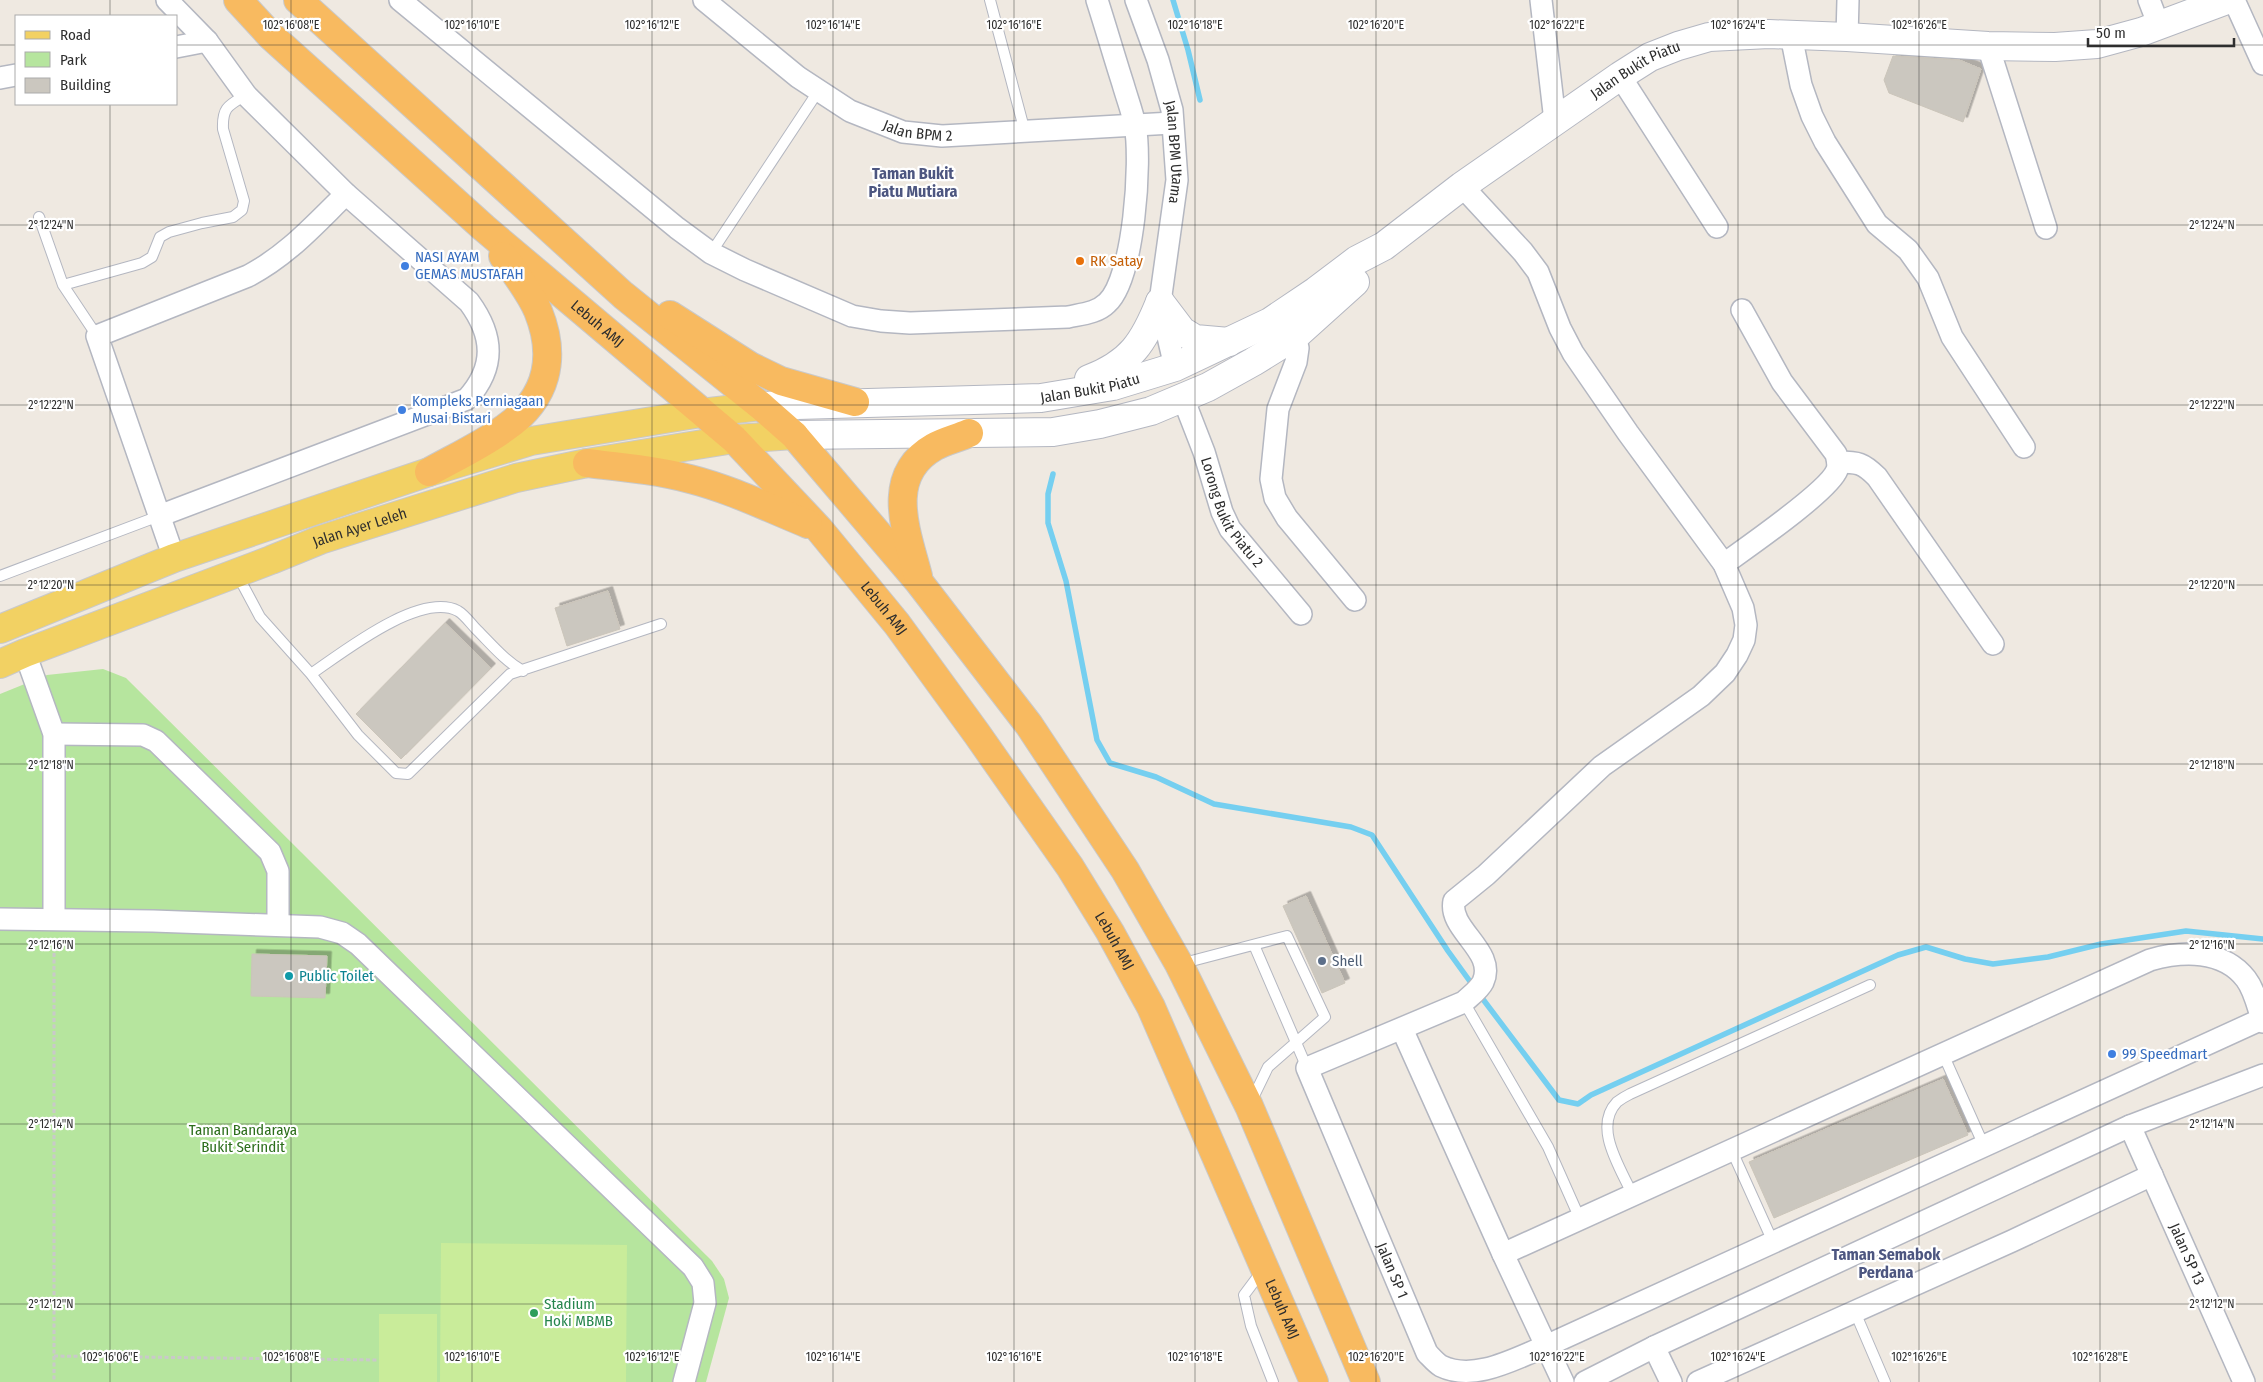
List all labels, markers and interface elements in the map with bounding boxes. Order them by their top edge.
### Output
legend [15,15,178,105]
scale bar [2088,15,2234,47]
text: 102°16'08"E [263,18,320,32]
text: 102°16'10"E [444,18,500,32]
text: 102°16'12"E [625,18,680,32]
text: 102°16'14"E [806,18,861,32]
text: 102°16'16"E [986,18,1042,32]
text: 102°16'18"E [1167,18,1223,32]
text: 102°16'20"E [1348,18,1404,32]
text: 102°16'22"E [1529,18,1585,32]
text: 102°16'24"E [1711,18,1766,32]
text: 102°16'26"E [1891,18,1947,32]
text: 50 m [2096,24,2126,42]
text: Road [60,26,91,44]
street label: Jalan Bukit Piatu [1587,37,1683,103]
text: Park [60,51,87,69]
text: Building [60,76,111,94]
street label: Jalan BPM Utama [1161,98,1186,205]
street label: Jalan BPM 2 [880,116,953,145]
district label: Taman Bukit Piatu Mutiara [869,164,958,201]
text: 2°12'24"N [28,218,74,232]
text: 2°12'24"N [2189,218,2235,232]
place label: NASI AYAM GEMAS MUSTAFAH [415,248,524,283]
place label: RK Satay [1090,252,1143,270]
marker: RK Satay [1074,255,1086,267]
marker: NASI AYAM GEMAS MUSTAFAH [399,260,411,272]
street label: Lebuh AMJ [567,296,628,351]
street label: Jalan Bukit Piatu [1039,369,1142,407]
place label: Kompleks Perniagaan Musai Bistari [412,392,544,427]
text: 2°12'22"N [28,398,74,412]
text: 2°12'22"N [2189,398,2235,412]
marker: Kompleks Perniagaan Musai Bistari [396,404,408,416]
street label: Lorong Bukit Piatu 2 [1197,455,1267,571]
street label: Jalan Ayer Leleh [310,504,409,551]
text: 2°12'20"N [28,578,74,592]
street label: Lebuh AMJ [857,578,911,638]
text: 2°12'20"N [2189,578,2235,592]
text: 2°12'18"N [28,758,74,772]
text: 2°12'18"N [2189,758,2235,772]
street label: Lebuh AMJ [1091,909,1138,973]
text: 2°12'16"N [28,938,74,952]
text: 2°12'16"N [2189,938,2235,952]
place label: Shell [1332,952,1363,970]
marker: Shell [1316,955,1328,967]
place label: Public Toilet [299,967,374,985]
marker: Public Toilet [283,970,295,982]
place label: 99 Speedmart [2122,1045,2208,1063]
marker: 99 Speedmart [2106,1048,2118,1060]
text: 2°12'14"N [28,1117,74,1131]
text: 2°12'14"N [2189,1117,2235,1131]
park label: Taman Bandaraya Bukit Serindit [189,1121,297,1156]
street label: Jalan SP 13 [2165,1220,2209,1288]
street label: Jalan SP 1 [1373,1240,1412,1301]
district label: Taman Semabok Perdana [1832,1245,1941,1282]
street label: Lebuh AMJ [1261,1276,1303,1342]
place label: Stadium Hoki MBMB [544,1295,613,1330]
text: 2°12'12"N [28,1297,74,1311]
text: 2°12'12"N [2189,1297,2235,1311]
marker: Stadium Hoki MBMB [528,1307,540,1319]
text: 102°16'06"E [82,1350,139,1364]
text: 102°16'08"E [263,1350,320,1364]
text: 102°16'10"E [444,1350,500,1364]
text: 102°16'12"E [625,1350,680,1364]
text: 102°16'14"E [806,1350,861,1364]
text: 102°16'16"E [986,1350,1042,1364]
text: 102°16'18"E [1167,1350,1223,1364]
text: 102°16'20"E [1348,1350,1404,1364]
text: 102°16'22"E [1529,1350,1585,1364]
text: 102°16'24"E [1711,1350,1766,1364]
text: 102°16'26"E [1891,1350,1947,1364]
text: 102°16'28"E [2072,1350,2128,1364]

